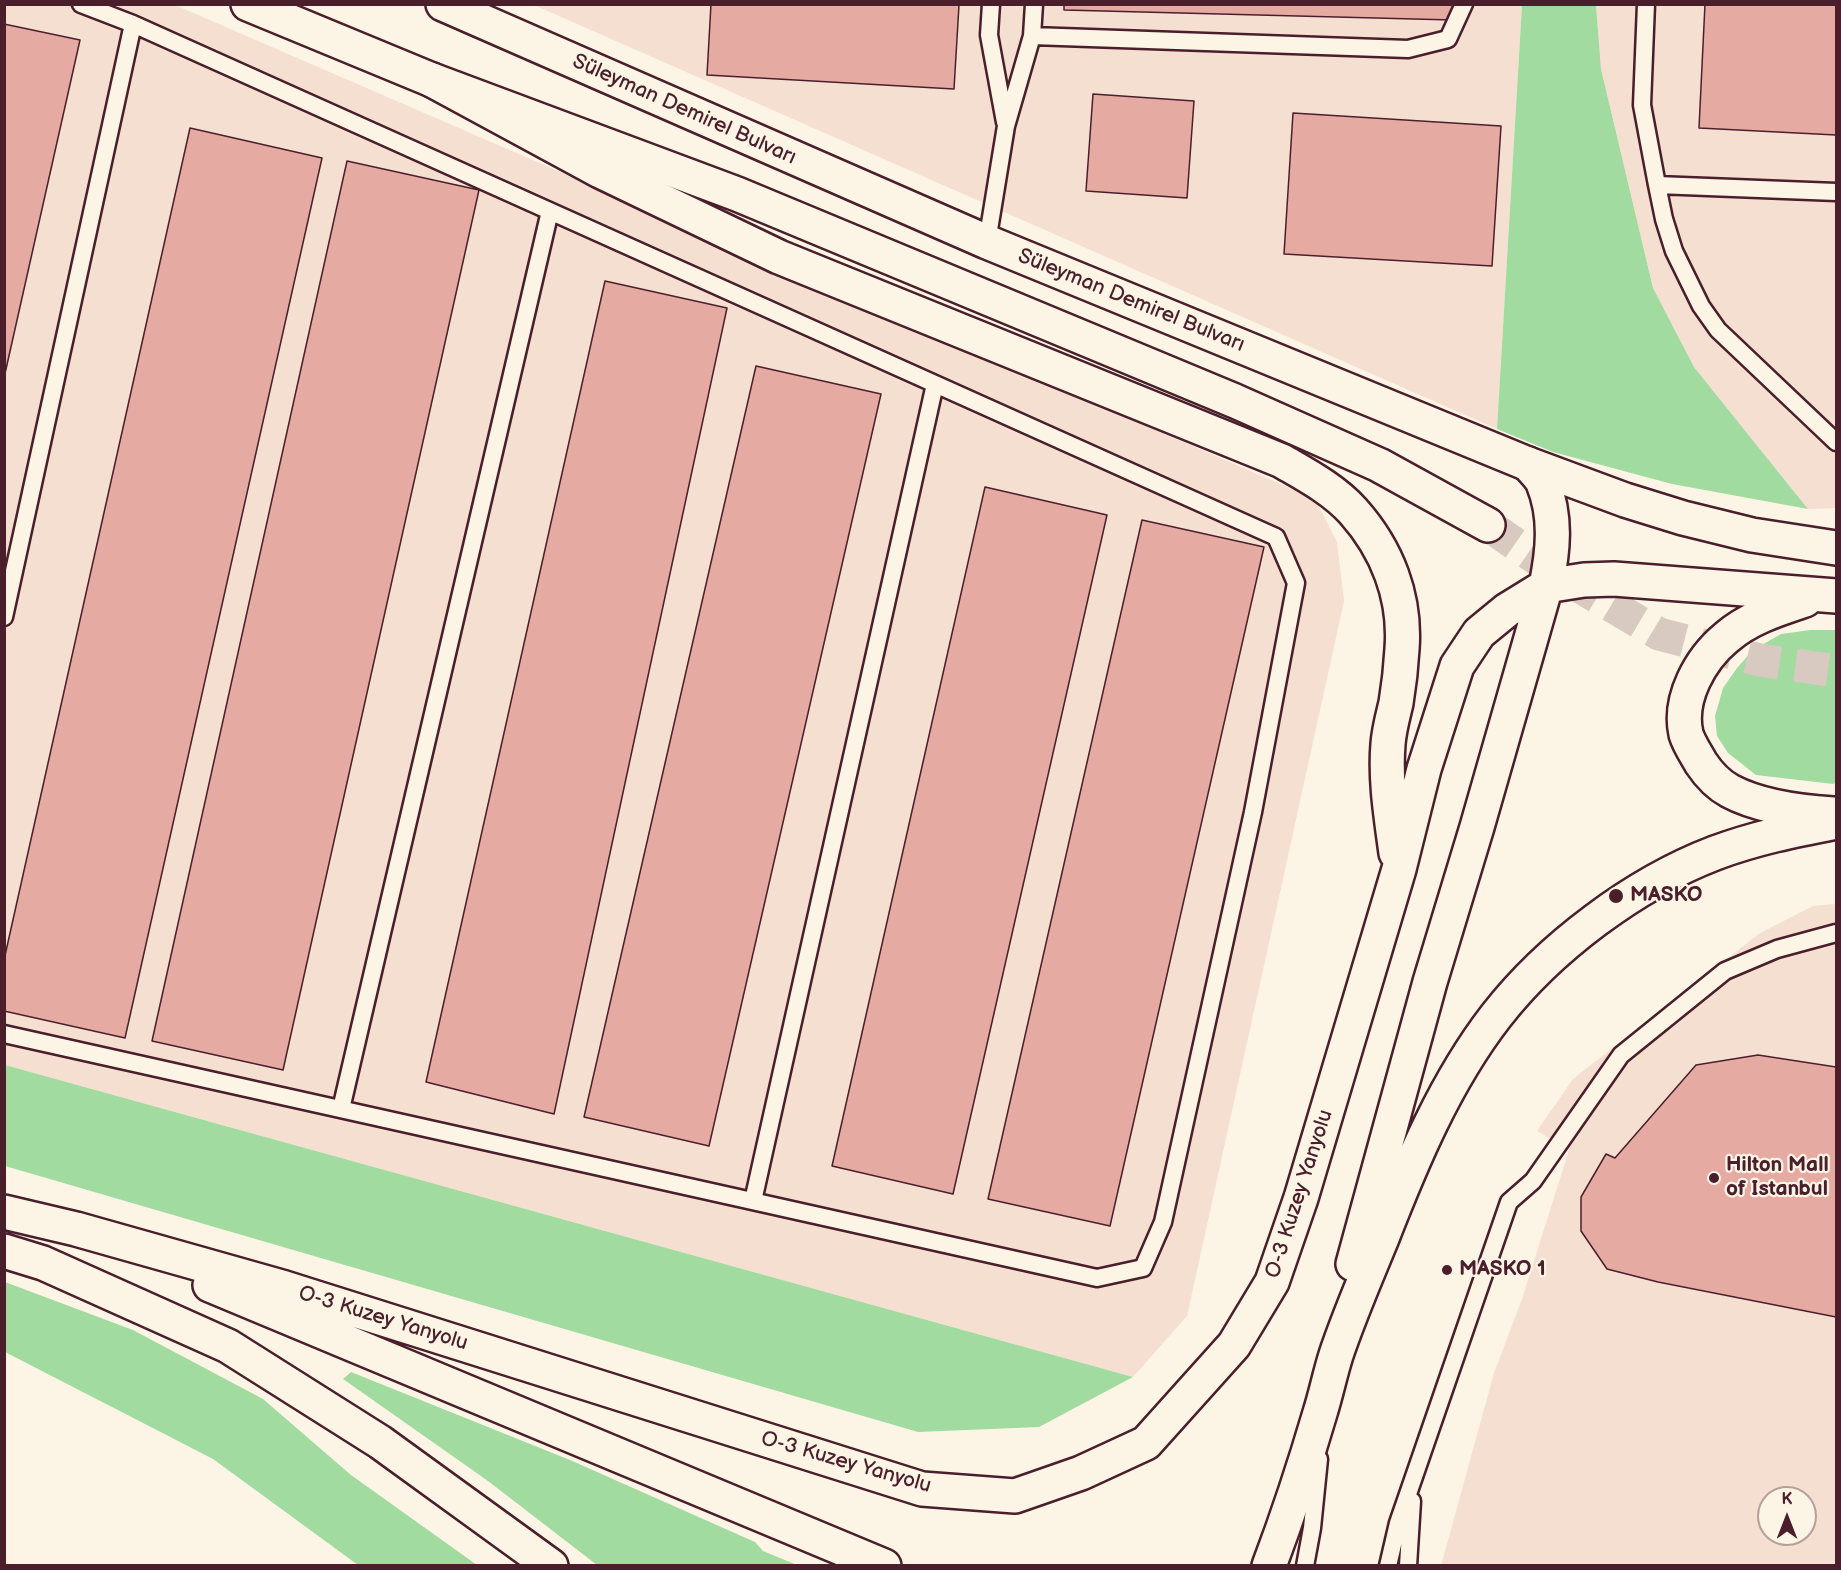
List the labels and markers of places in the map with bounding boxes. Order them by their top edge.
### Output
place label: MASKO [1630,883,1702,909]
marker: MASKO [1607,887,1625,905]
place label: Hilton Mall of Istanbul [1726,1153,1829,1203]
marker: Hilton Mall of Istanbul [1707,1171,1721,1185]
place label: MASKO 1 [1459,1257,1546,1283]
marker: MASKO 1 [1440,1263,1454,1277]

